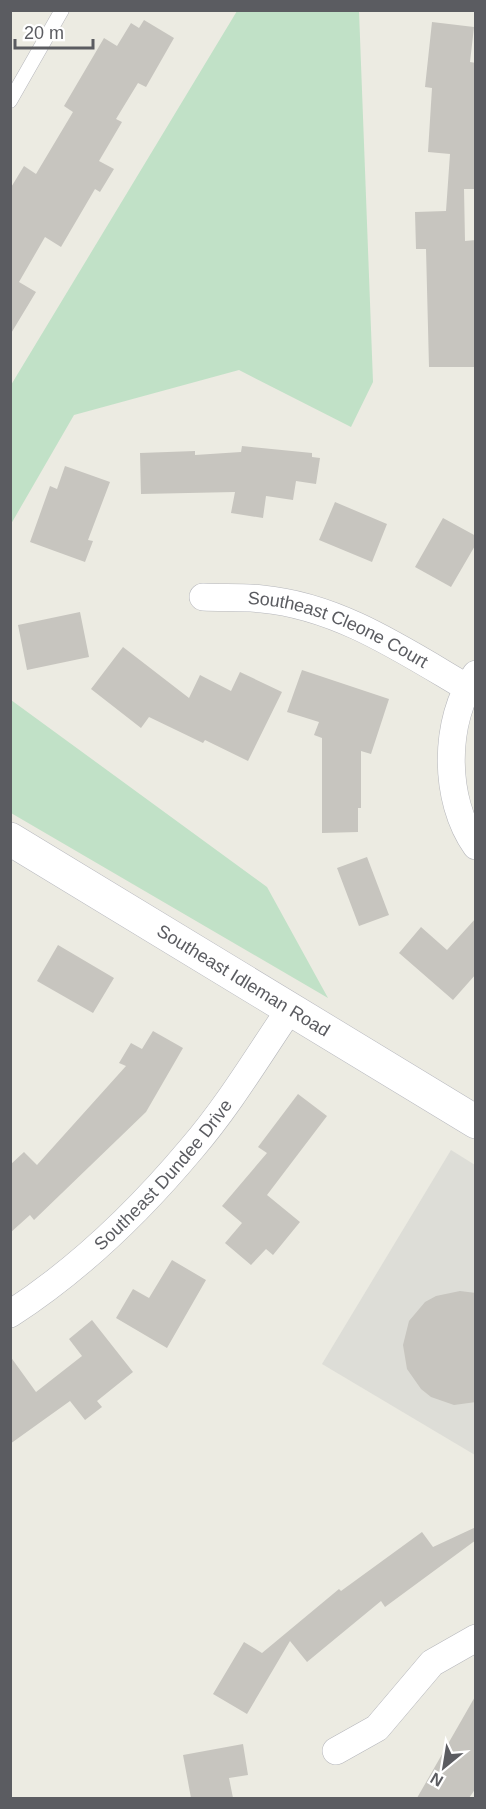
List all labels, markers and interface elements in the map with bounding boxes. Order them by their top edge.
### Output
scale bar [15,12,93,50]
text: 20 m [24,23,64,43]
street label: Southeast Cleone Court [247,588,432,672]
street label: Southeast Idleman Road [153,921,333,1041]
street label: Southeast Dundee Drive [90,1096,236,1254]
north arrow [414,1737,474,1797]
text: N [427,1769,446,1790]

